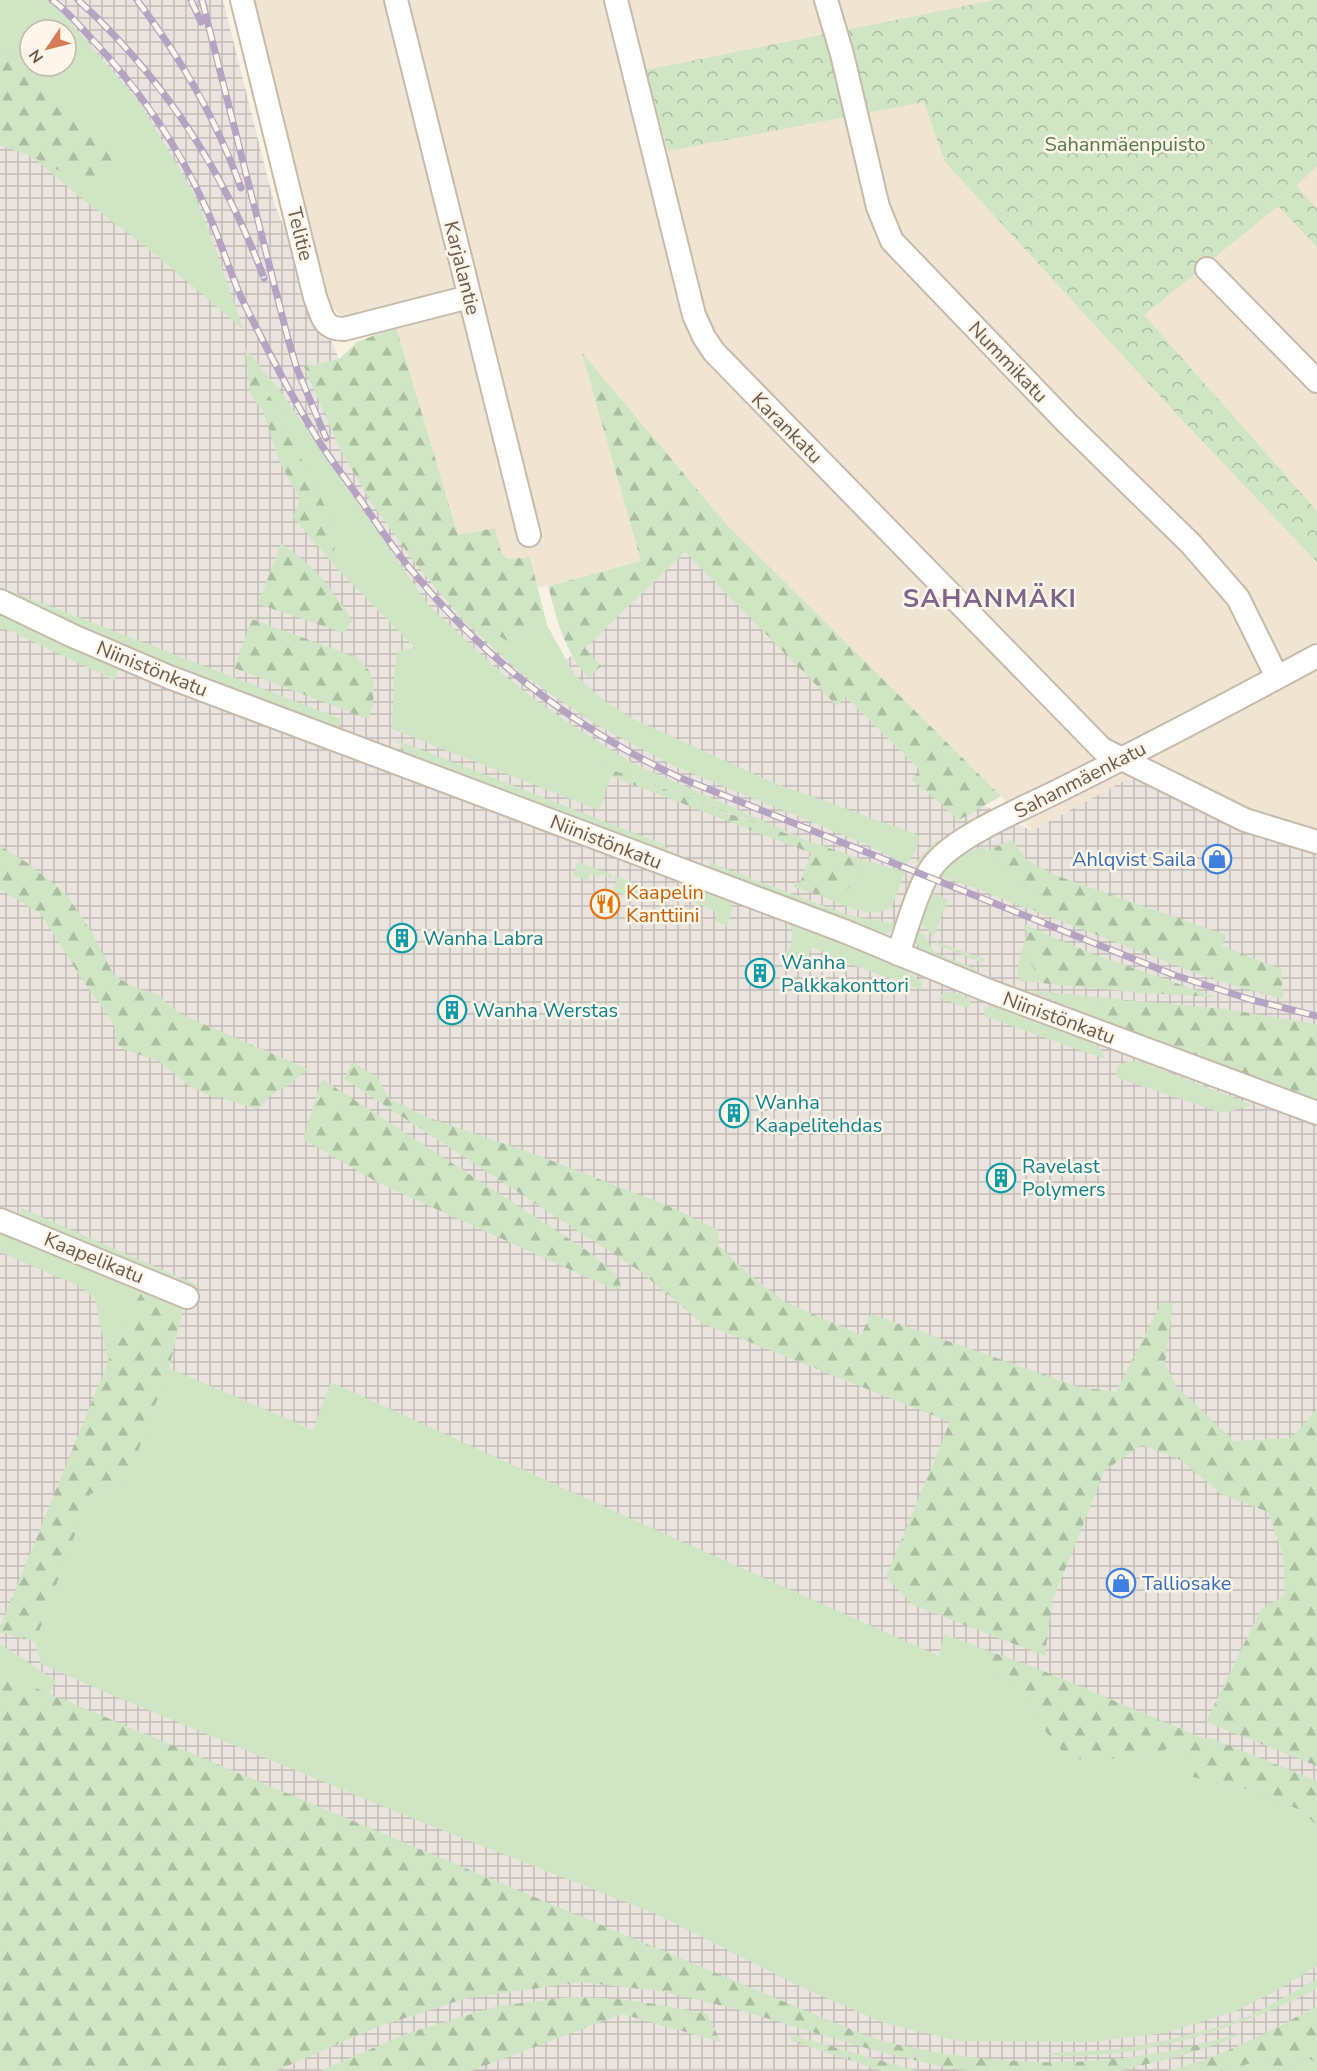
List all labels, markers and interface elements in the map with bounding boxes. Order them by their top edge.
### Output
north arrow [18,18,78,78]
text: N [24,45,49,67]
park label: Sahanmäenpuisto [1045,131,1206,158]
street label: Telitie [280,205,320,263]
street label: Karjalantie [437,218,487,318]
street label: Nummikatu [962,315,1054,409]
street label: Karankatu [745,386,829,470]
district label: SAHANMÄKI [903,581,1077,616]
street label: Niinistönkatu [92,634,212,704]
street label: Sahanmäenkatu [1009,735,1151,825]
street label: Niinistönkatu [546,808,666,876]
shop icon: Ahlqvist Saila [1201,843,1233,875]
place label: Ahlqvist Saila [1072,846,1196,873]
place label: Kaapelin Kanttiini [626,879,704,929]
restaurant icon: Kaapelin Kanttiini [589,888,621,920]
building icon: Wanha Labra [386,922,418,954]
place label: Wanha Labra [423,925,544,952]
place label: Wanha Palkkakonttori [781,949,909,999]
building icon: Wanha Palkkakonttori [744,957,776,989]
street label: Niinistönkatu [999,985,1119,1051]
building icon: Wanha Werstas [436,994,468,1026]
place label: Wanha Werstas [473,997,618,1024]
place label: Wanha Kaapelitehdas [755,1089,882,1139]
building icon: Wanha Kaapelitehdas [718,1097,750,1129]
place label: Ravelast Polymers [1022,1153,1106,1203]
building icon: Ravelast Polymers [985,1162,1017,1194]
street label: Kaapelikatu [40,1226,148,1290]
shop icon: Talliosake [1105,1567,1137,1599]
place label: Talliosake [1142,1570,1231,1597]

